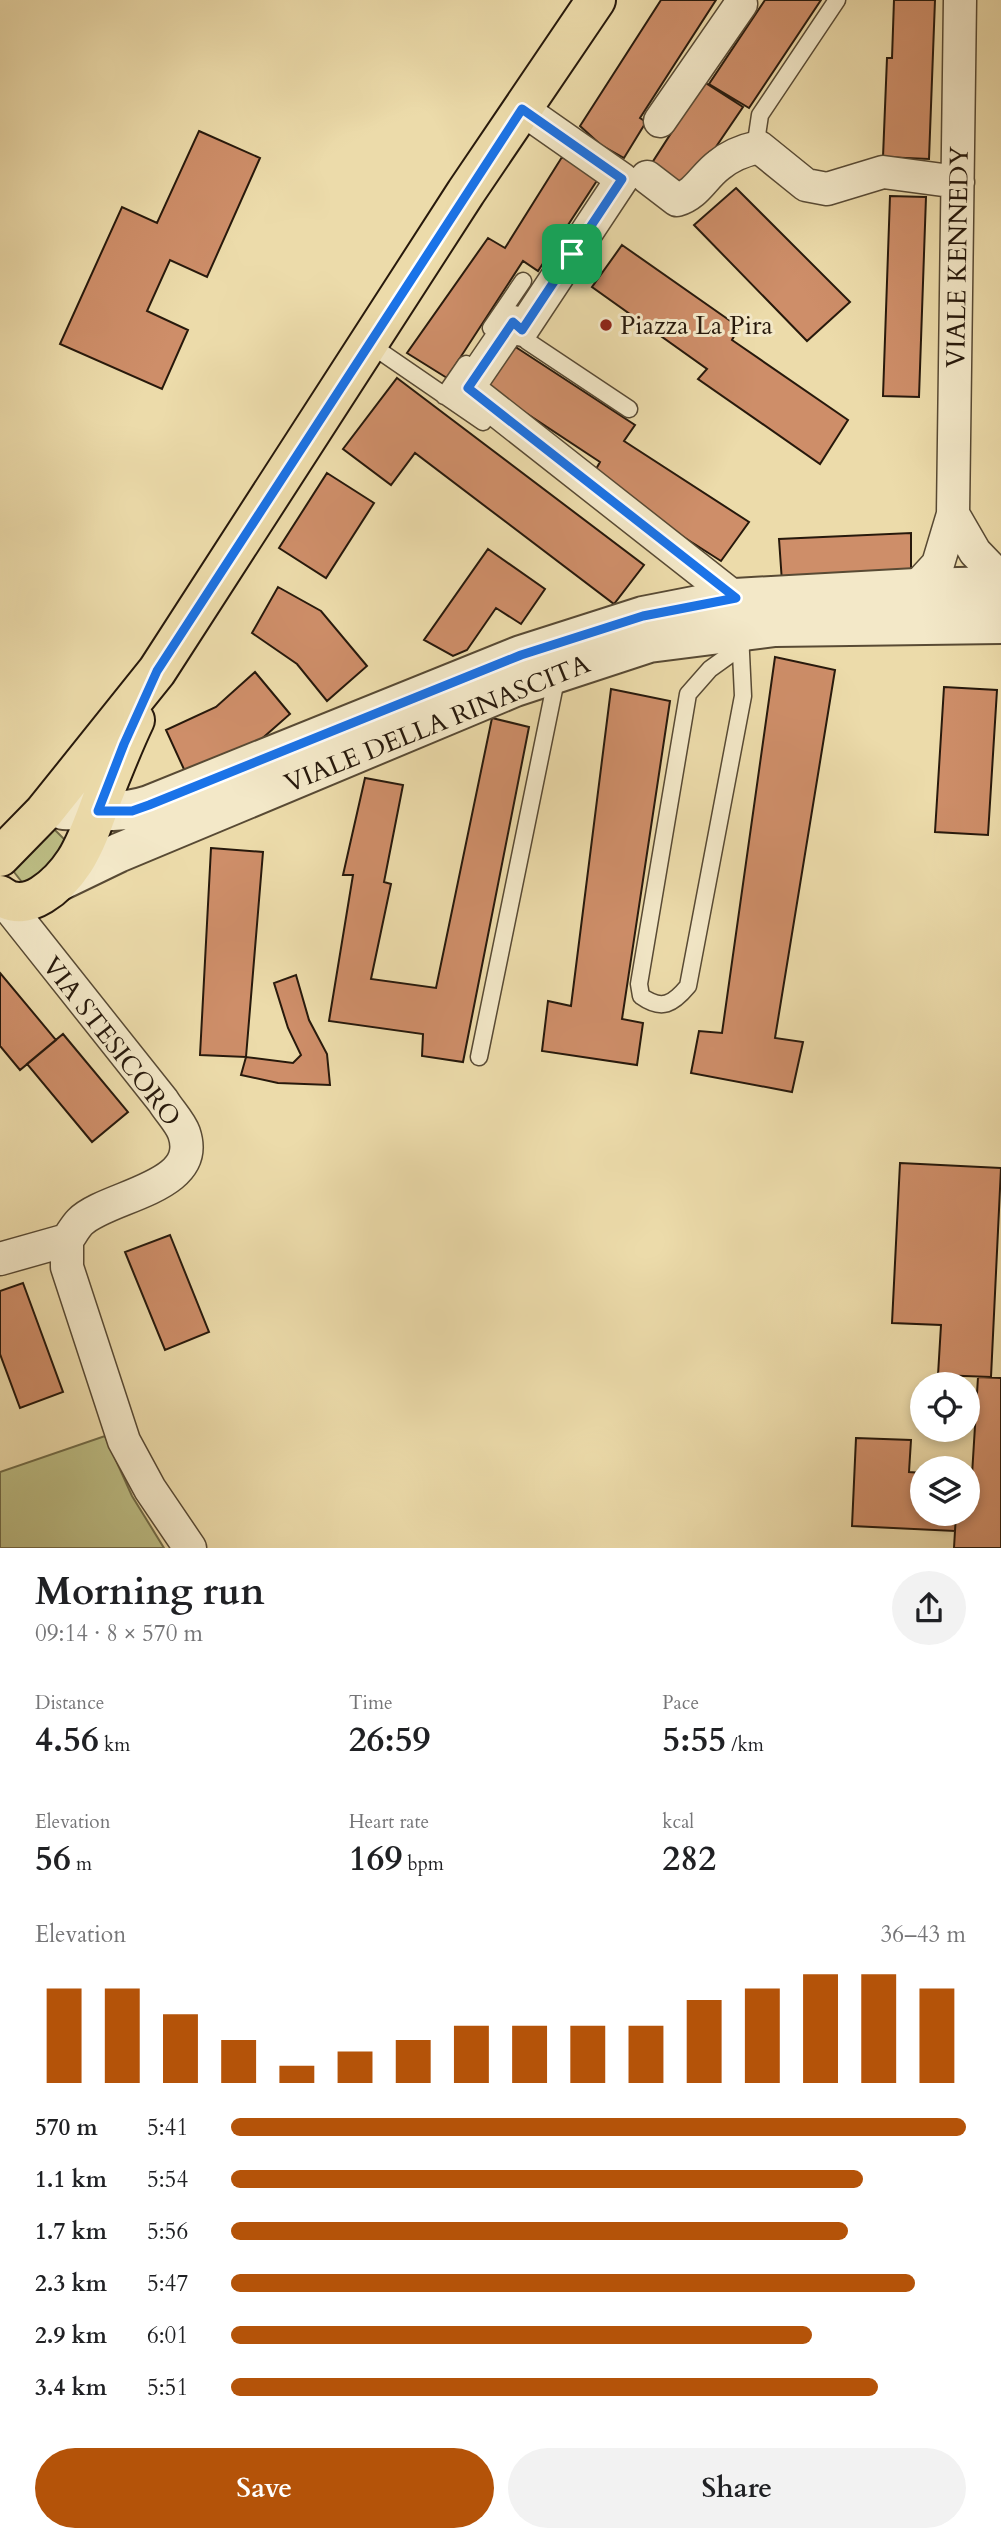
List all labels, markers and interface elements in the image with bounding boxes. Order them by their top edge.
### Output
street label: VIALE KENNEDY [938,145,977,368]
pin [542,224,602,284]
icon: arrive [553,235,591,273]
place label: Piazza La Pira [620,308,773,343]
marker: Piazza La Pira [598,317,614,333]
street label: VIALE DELLA RINASCITA [279,646,595,801]
street label: VIA STESICORO [34,949,189,1133]
map controls [910,1372,980,1526]
button: locate [910,1372,980,1442]
button: layers [910,1456,980,1526]
text: Morning run [35,1566,265,1618]
button: share [892,1571,966,1645]
text: 09:14 · 8 × 570 m [35,1618,203,1649]
text: Distance [35,1690,104,1716]
text: Time [349,1690,393,1716]
text: Pace [662,1690,699,1716]
text: 4.56 [35,1716,99,1764]
text: 26:59 [349,1716,431,1764]
text: 5:55 [662,1716,726,1764]
text: km [99,1732,130,1758]
text: /km [726,1732,764,1758]
text: Elevation [35,1809,110,1835]
text: Heart rate [349,1809,429,1835]
text: kcal [662,1809,694,1835]
text: 56 [35,1835,71,1883]
text: 169 [349,1835,402,1883]
text: 282 [662,1835,716,1883]
text: m [71,1851,92,1877]
text: bpm [402,1851,444,1877]
text: Elevation [35,1919,126,1950]
text: 36–43 m [881,1919,966,1950]
text: 570 m [35,2112,98,2143]
text: 5:41 [147,2112,188,2143]
text: 1.1 km [35,2164,107,2195]
text: 5:54 [147,2164,188,2195]
text: 1.7 km [35,2216,107,2247]
text: 5:56 [147,2216,188,2247]
text: 2.3 km [35,2268,107,2299]
text: 5:47 [147,2268,188,2299]
text: 2.9 km [35,2320,107,2351]
text: 6:01 [147,2320,188,2351]
text: 3.4 km [35,2372,107,2403]
text: 5:51 [147,2372,188,2403]
button: Save [35,2448,494,2528]
button: Share [508,2448,966,2528]

